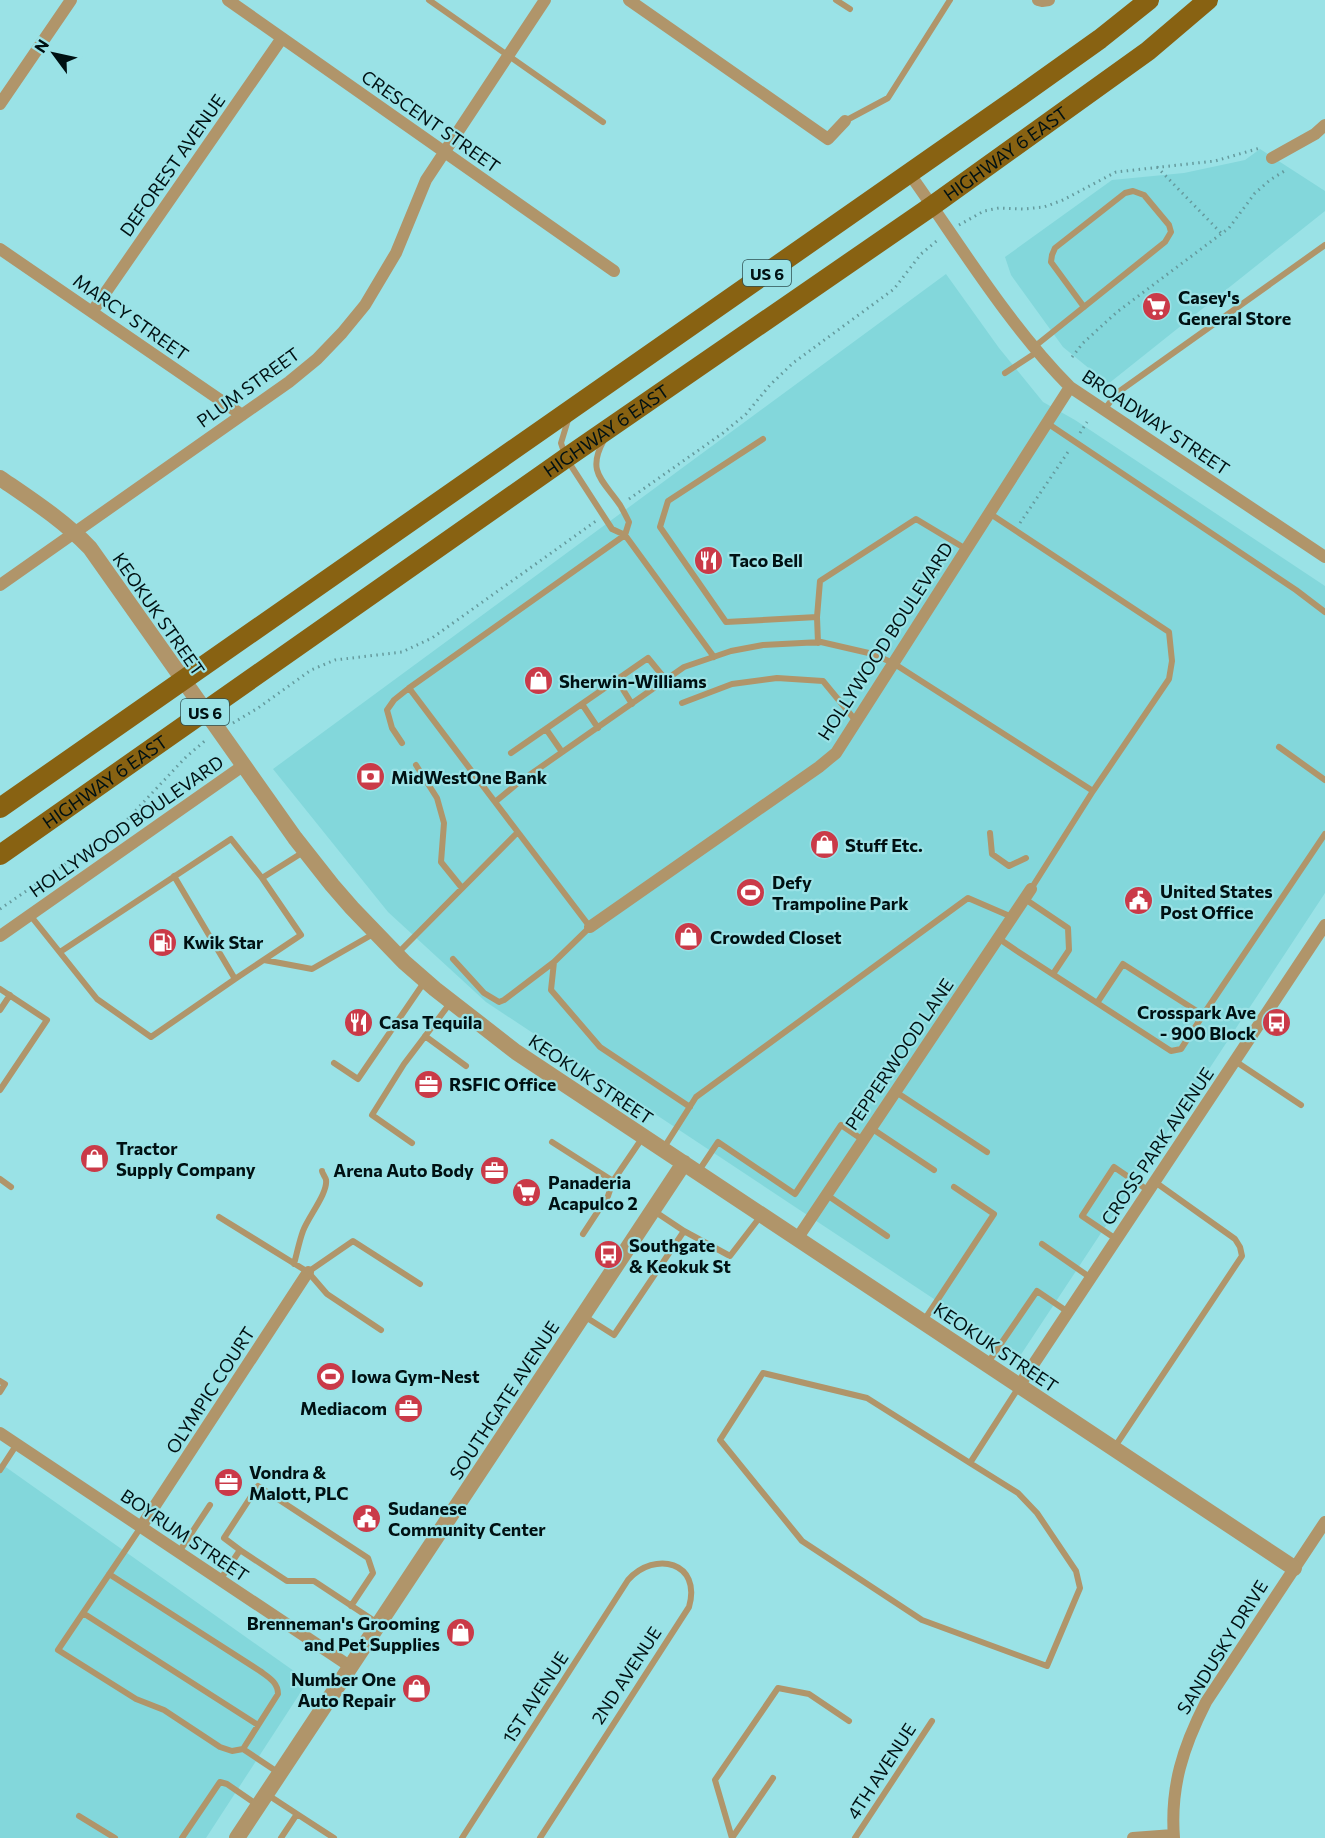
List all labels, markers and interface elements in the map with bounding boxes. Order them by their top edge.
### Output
north arrow [24,24,84,84]
text: N [30,35,52,56]
street label: CRESCENT STREET [358,65,504,177]
street label: DEFOREST AVENUE [115,90,229,240]
street label: HIGHWAY 6 EAST [939,101,1072,205]
road number: US 6 [743,260,791,286]
street label: MARCY STREET [69,269,193,365]
place label: Casey's General Store [1178,286,1291,329]
supermarket icon: Casey's General Store [1141,291,1173,323]
street label: PLUM STREET [192,342,304,432]
street label: BROADWAY STREET [1078,365,1234,479]
street label: HIGHWAY 6 EAST [539,379,673,481]
street label: HOLLYWOOD BOULEVARD [813,538,957,744]
restaurant icon: Taco Bell [692,544,724,576]
street label: KEOKUK STREET [108,548,210,680]
place label: Taco Bell [729,549,803,571]
shop icon: Sherwin-Williams [522,665,554,697]
place label: Sherwin-Williams [559,670,707,692]
road number: US 6 [181,699,229,725]
street label: HIGHWAY 6 EAST [38,730,172,833]
street label: HOLLYWOOD BOULEVARD [25,750,227,902]
bank icon: MidWestOne Bank [354,761,386,793]
place label: MidWestOne Bank [391,766,548,788]
shop icon: Stuff Etc. [808,829,840,861]
place label: Stuff Etc. [845,834,923,856]
place label: Defy Trampoline Park [772,871,909,914]
sports icon: Defy Trampoline Park [735,876,767,908]
place label: United States Post Office [1160,880,1273,923]
public building icon: United States Post Office [1123,885,1155,917]
shop icon: Crowded Closet [673,921,705,953]
fuel station icon: Kwik Star [146,926,178,958]
place label: Crowded Closet [710,926,842,948]
place label: Kwik Star [183,931,264,953]
street label: PEPPERWOOD LANE [840,974,958,1134]
place label: Crosspark Ave - 900 Block [1137,1001,1257,1044]
restaurant icon: Casa Tequila [342,1006,374,1038]
bus stop icon: Crosspark Ave - 900 Block [1261,1006,1293,1038]
place label: Casa Tequila [379,1011,482,1033]
street label: KEOKUK STREET [525,1029,657,1129]
street label: CROSS PARK AVENUE [1096,1063,1218,1229]
office icon: RSFIC Office [412,1068,444,1100]
place label: RSFIC Office [449,1073,556,1095]
place label: Tractor Supply Company [116,1137,256,1180]
shop icon: Tractor Supply Company [79,1142,111,1174]
office icon: Arena Auto Body [479,1154,511,1186]
place label: Arena Auto Body [333,1159,474,1181]
place label: Panaderia Acapulco 2 [548,1171,638,1214]
supermarket icon: Panaderia Acapulco 2 [511,1176,543,1208]
place label: Southgate & Keokuk St [629,1234,731,1277]
bus stop icon: Southgate & Keokuk St [592,1239,624,1271]
street label: KEOKUK STREET [930,1297,1062,1397]
street label: SOUTHGATE AVENUE [444,1317,564,1483]
street label: OLYMPIC COURT [161,1323,259,1457]
sports icon: Iowa Gym-Nest [314,1360,346,1392]
place label: Iowa Gym-Nest [351,1365,480,1387]
office icon: Mediacom [392,1392,424,1424]
place label: Mediacom [300,1397,387,1419]
place label: Vondra & Malott, PLC [249,1461,349,1504]
office icon: Vondra & Malott, PLC [212,1466,244,1498]
street label: BOYRUM STREET [117,1484,253,1586]
place label: Sudanese Community Center [388,1497,546,1540]
public building icon: Sudanese Community Center [351,1502,383,1534]
street label: SANDUSKY DRIVE [1172,1576,1272,1718]
place label: Brenneman's Grooming and Pet Supplies [247,1612,440,1655]
shop icon: Brenneman's Grooming and Pet Supplies [445,1617,477,1649]
street label: 2ND AVENUE [586,1622,666,1728]
street label: 1ST AVENUE [497,1647,573,1747]
place label: Number One Auto Repair [291,1668,397,1711]
shop icon: Number One Auto Repair [401,1673,433,1705]
street label: 4TH AVENUE [842,1719,920,1823]

